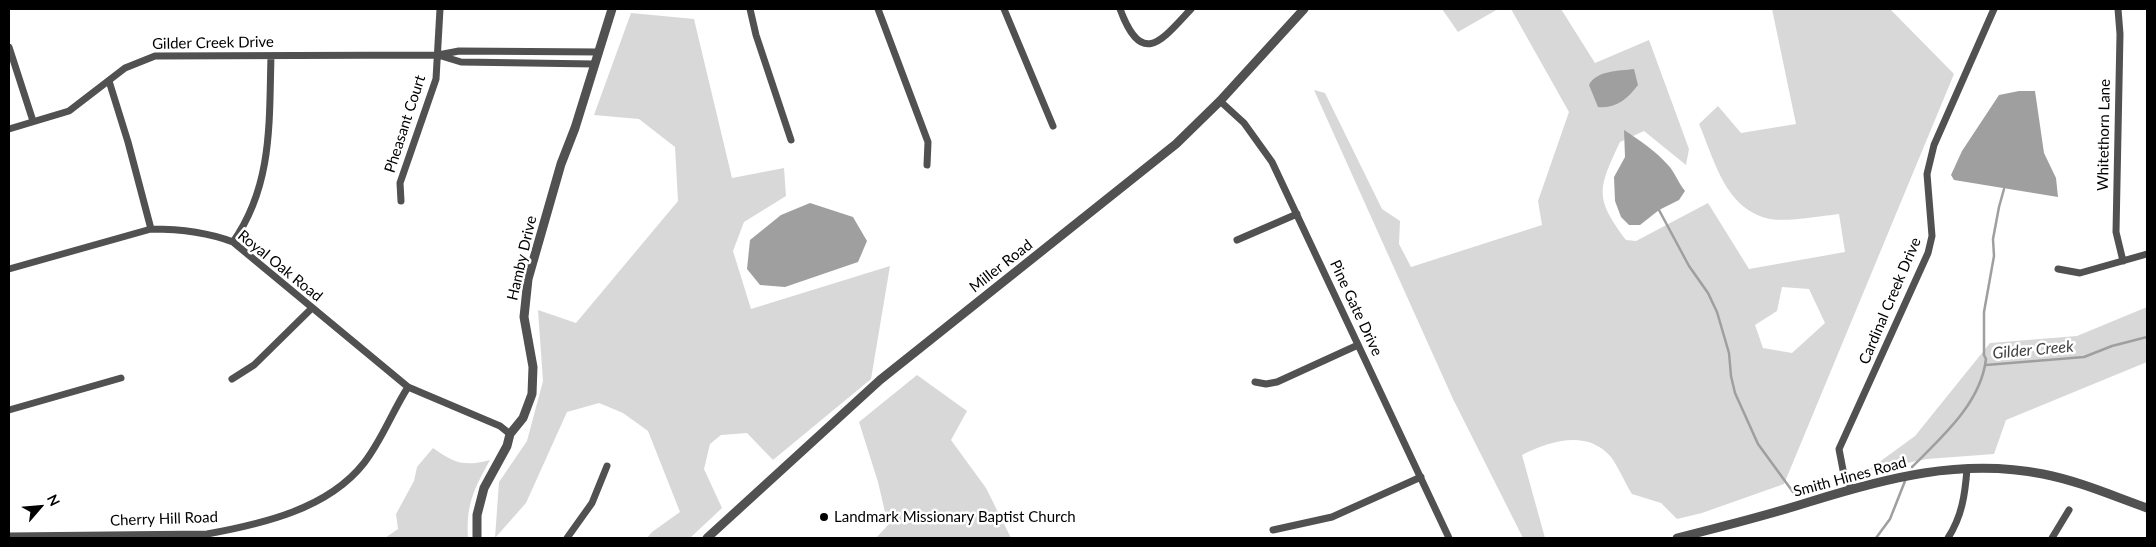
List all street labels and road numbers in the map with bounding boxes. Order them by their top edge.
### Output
street label: Gilder Creek Drive [152,33,274,53]
street label: Pheasant Court [381,73,429,175]
street label: Whitethorn Lane [2094,79,2114,191]
street label: Hamby Drive [503,214,541,302]
street label: Royal Oak Road [234,226,326,306]
street label: Cardinal Creek Drive [1855,235,1925,367]
street label: Miller Road [966,236,1036,296]
street label: Pine Gate Drive [1326,257,1386,359]
street label: Smith Hines Road [1791,453,1909,501]
street label: Cherry Hill Road [110,508,218,530]

